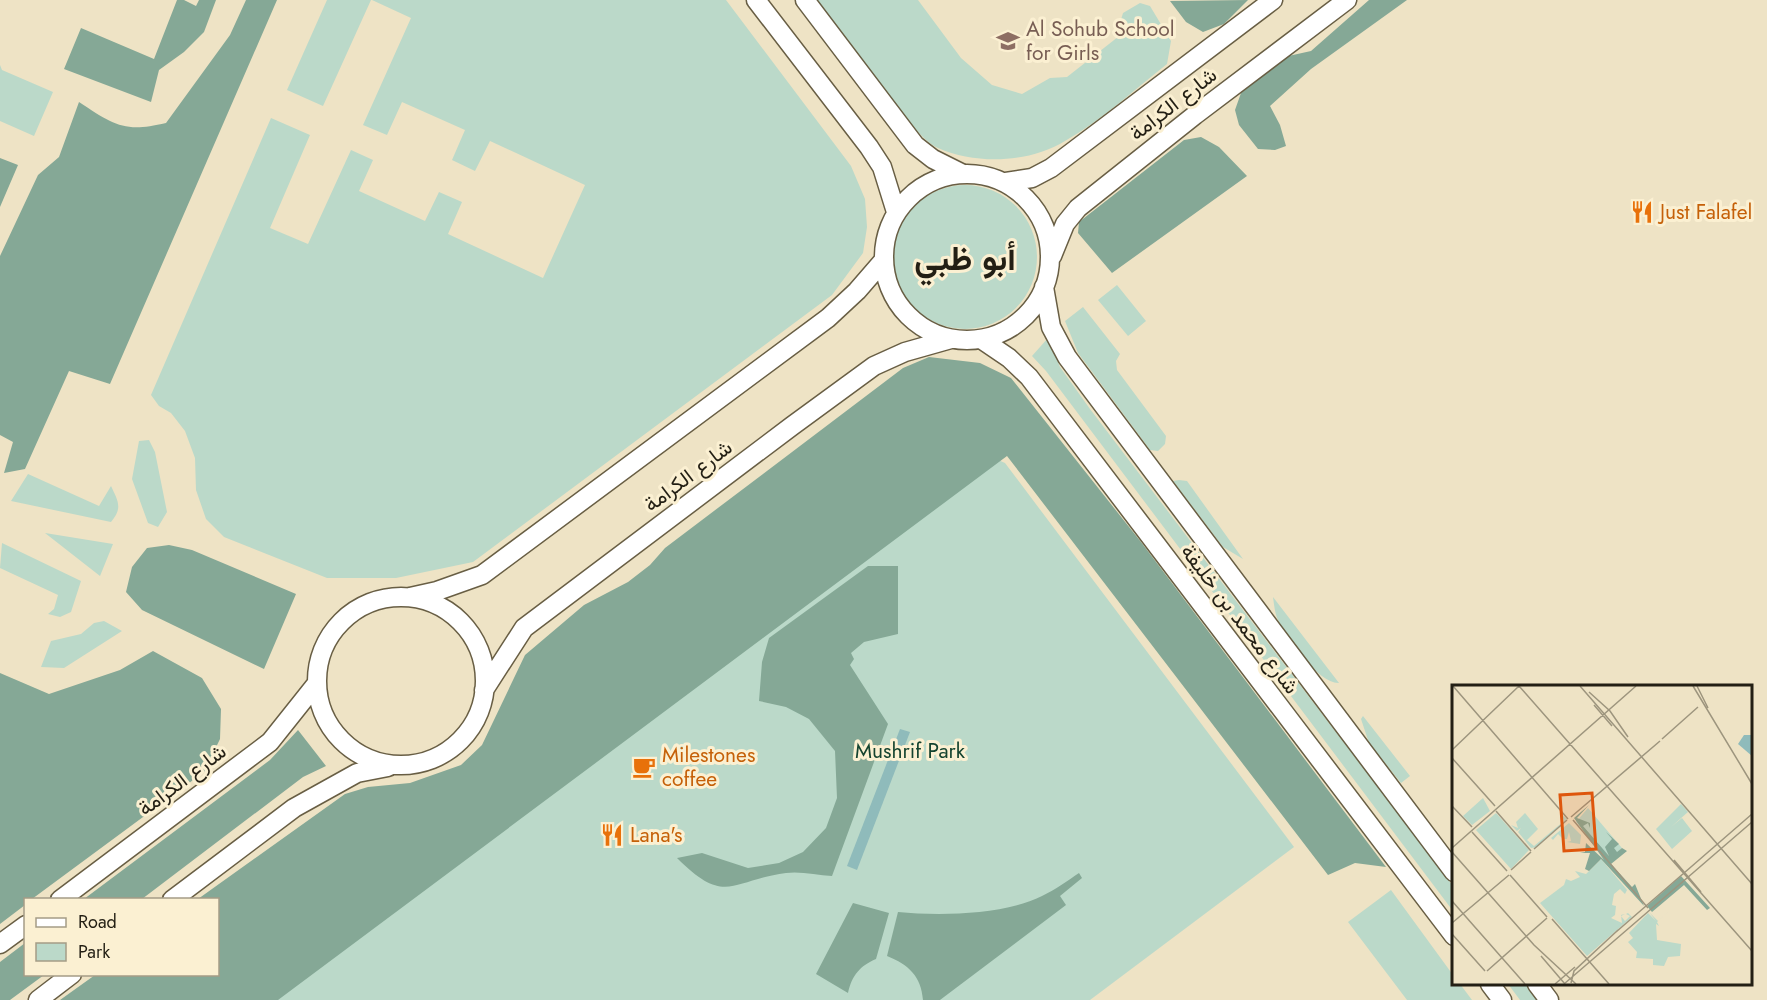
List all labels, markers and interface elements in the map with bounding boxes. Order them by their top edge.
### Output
place label: Al Sohub School for Girls [1026,14,1175,68]
school or university icon: Al Sohub School for Girls [995,28,1021,54]
street label: شارع الكرامة [1123,60,1223,148]
place label: Just Falafel [1657,197,1752,227]
restaurant icon: Just Falafel [1629,199,1655,225]
district label: أبو ظبي [914,235,1016,286]
street label: شارع الكرامة [638,433,738,519]
street label: شارع محمد بن خليفة [1174,538,1306,700]
inset map [1452,685,1752,985]
park label: Mushrif Park [855,736,966,766]
street label: شارع الكرامة [132,737,232,823]
place label: Milestones coffee [662,740,755,794]
cafe icon: Milestones coffee [631,754,657,780]
place label: Lana's [630,820,682,850]
restaurant icon: Lana's [599,822,625,848]
legend [24,898,219,976]
text: Road [78,909,117,935]
text: Park [78,939,110,965]

